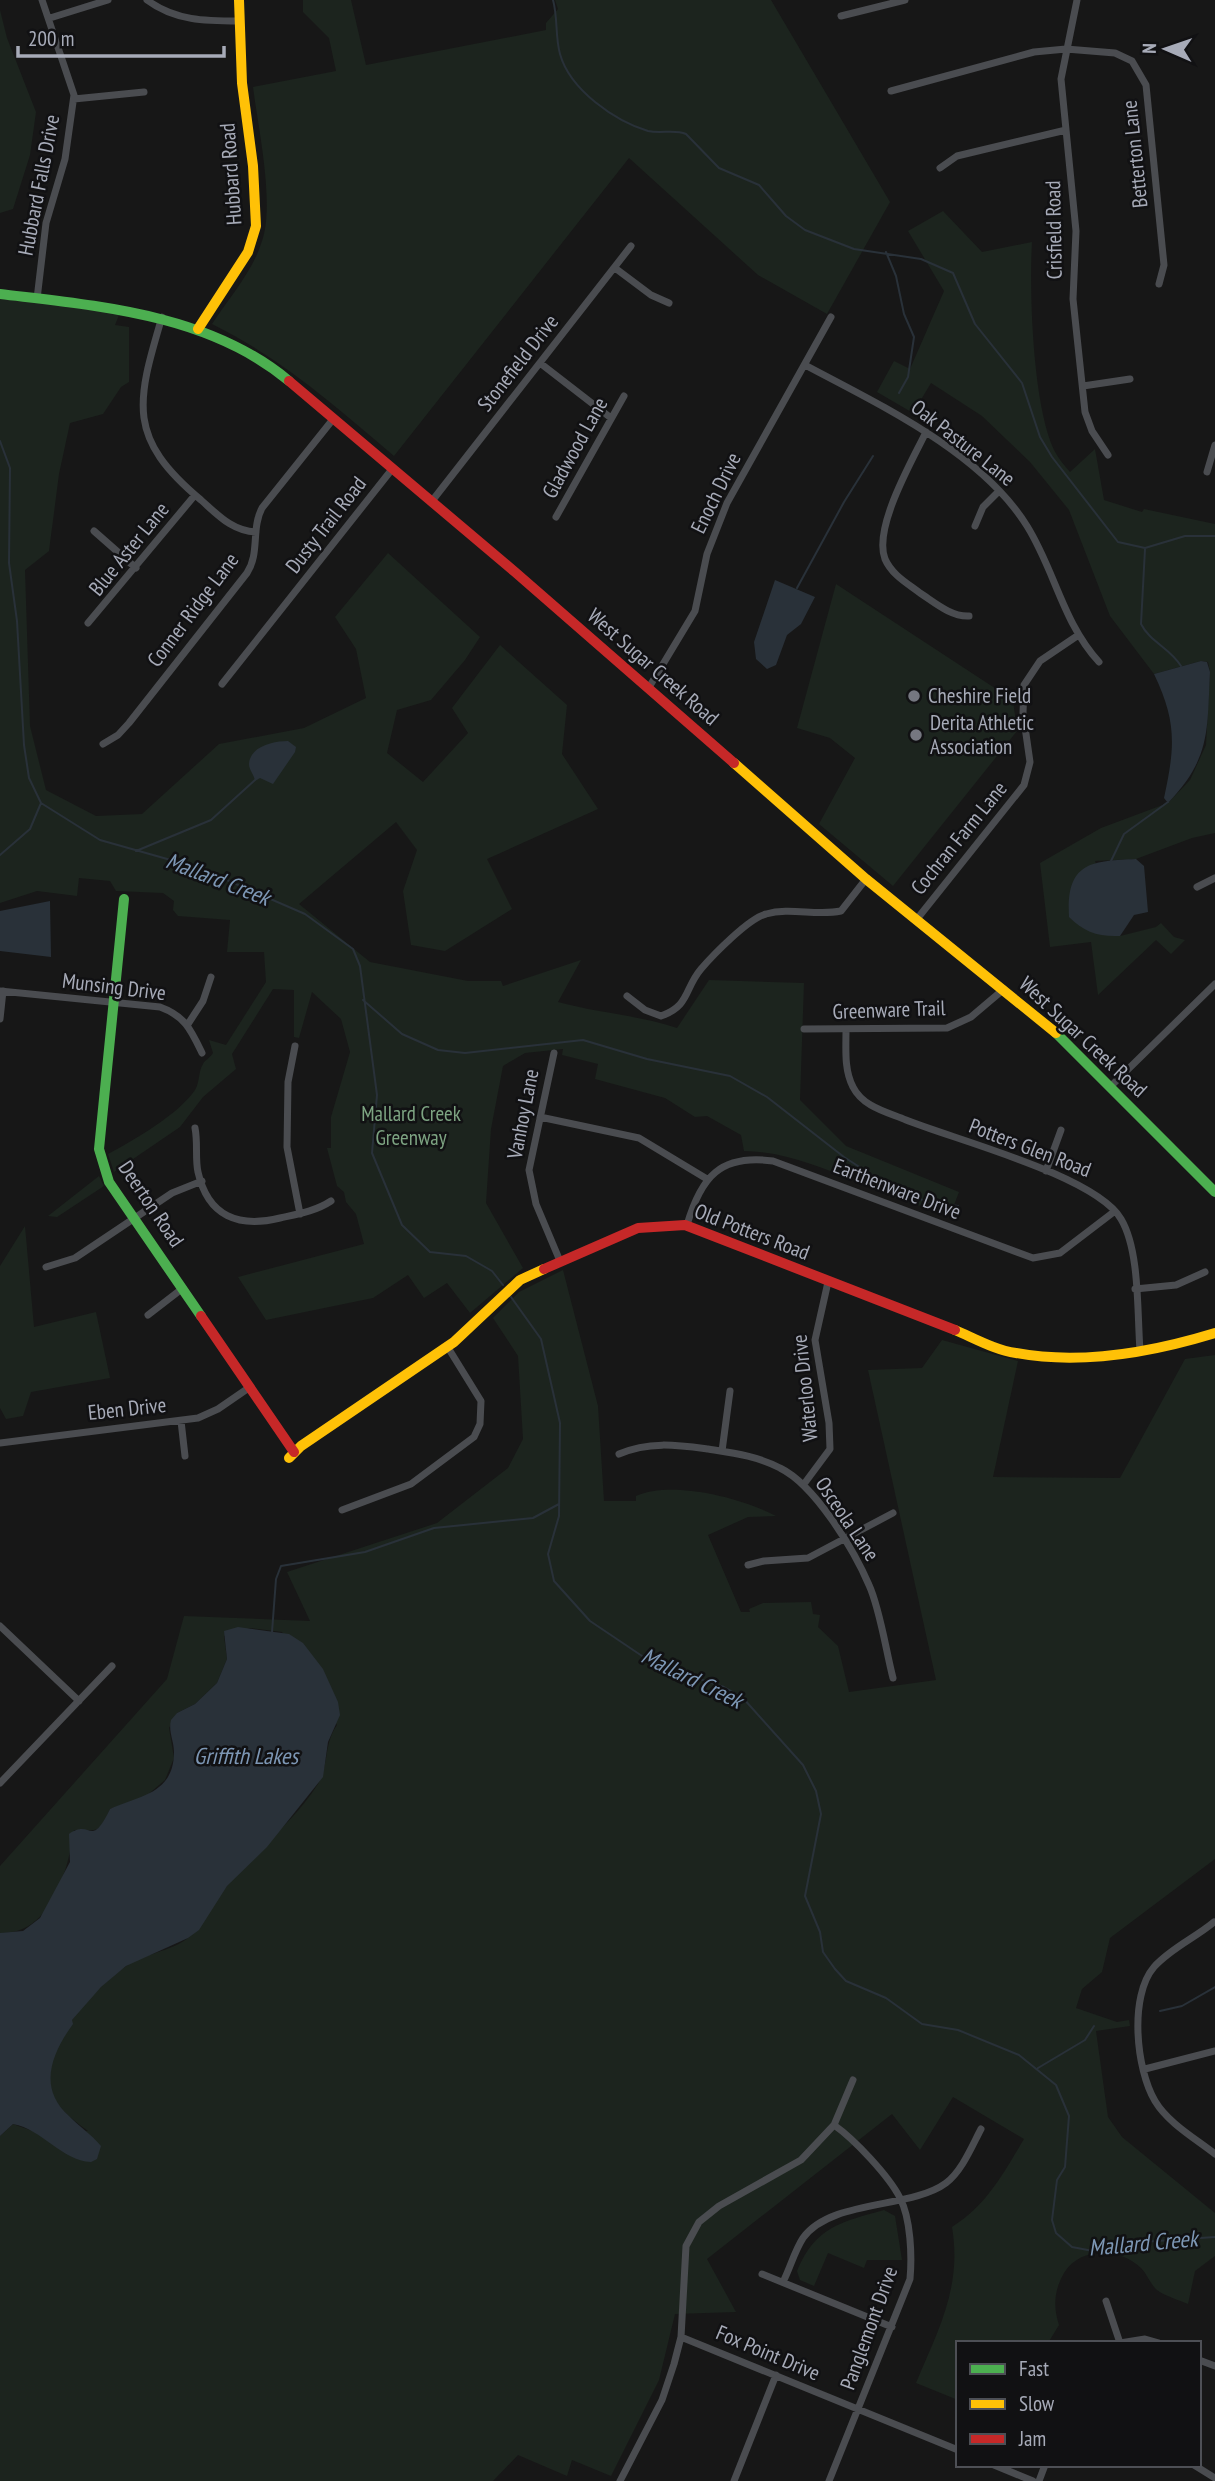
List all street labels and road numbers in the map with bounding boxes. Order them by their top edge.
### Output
street label: Betterton Lane [1115,99,1154,209]
street label: Hubbard Falls Drive [12,112,65,258]
street label: Hubbard Road [213,122,248,226]
street label: Crisfield Road [1039,180,1068,280]
street label: Stonefield Drive [471,309,564,417]
street label: Gladwood Lane [536,393,613,503]
street label: Oak Pasture Lane [906,394,1021,492]
street label: Enoch Drive [684,448,747,538]
street label: Dusty Trail Road [279,471,372,579]
street label: Blue Aster Lane [83,496,175,601]
street label: Conner Ridge Lane [141,547,244,672]
street label: West Sugar Creek Road [582,602,725,731]
street label: Cochran Farm Lane [905,775,1013,900]
street label: Munsing Drive [61,967,167,1006]
street label: West Sugar Creek Road [1014,970,1153,1103]
street label: Greenware Trail [832,994,946,1025]
street label: Vanhoy Lane [500,1067,544,1162]
street label: Potters Glen Road [965,1112,1095,1183]
street label: Earthenware Drive [830,1152,965,1225]
street label: Deerton Road [113,1155,190,1252]
street label: Old Potters Road [691,1197,814,1266]
street label: Waterloo Drive [785,1333,824,1443]
street label: Eben Drive [86,1391,167,1426]
street label: Osceola Lane [809,1471,885,1566]
street label: Panglemont Drive [834,2262,903,2393]
street label: Fox Point Drive [712,2319,824,2386]

